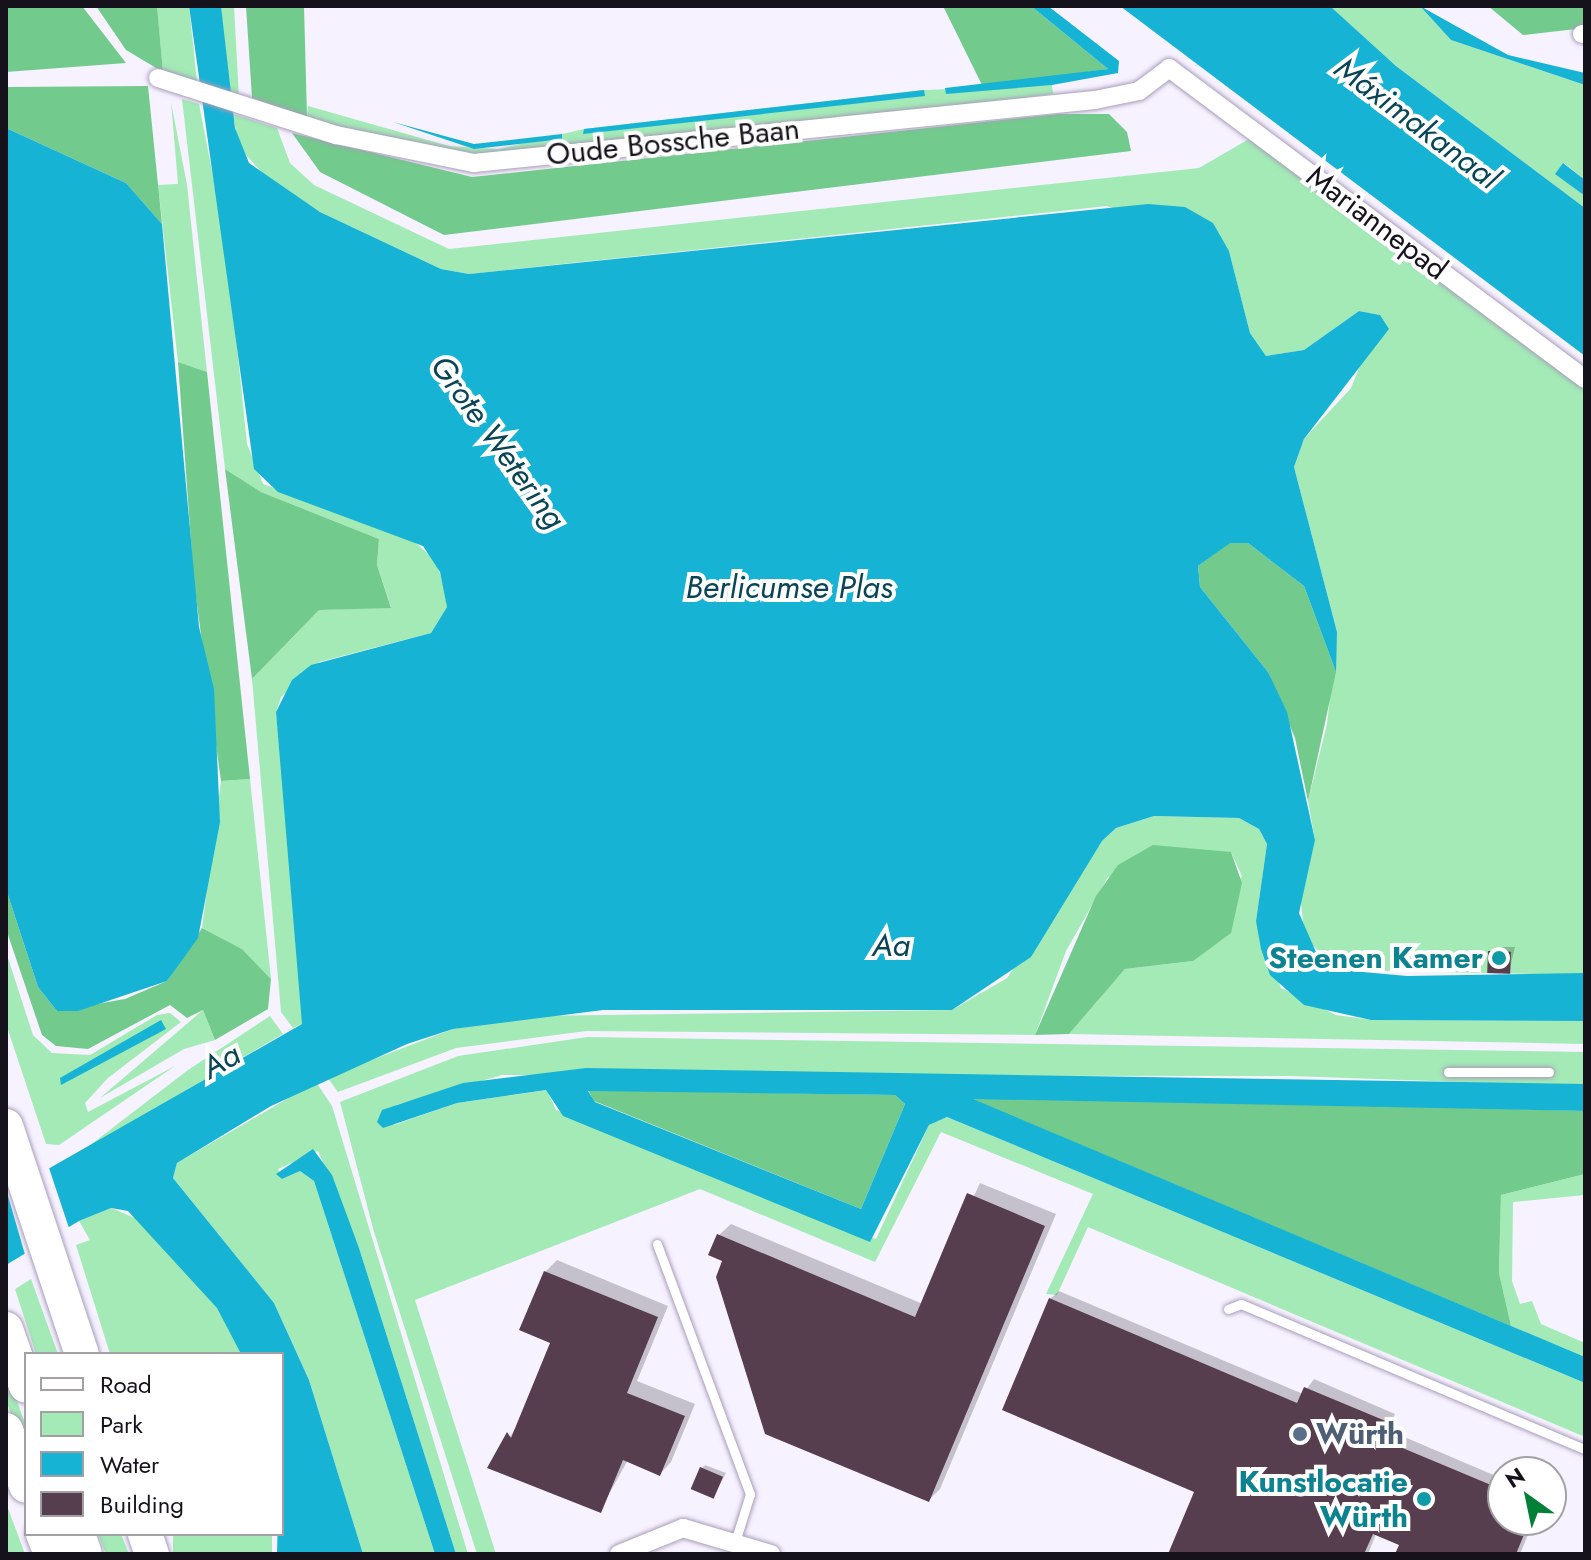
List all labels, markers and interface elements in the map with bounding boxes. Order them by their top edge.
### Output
water label: Máximakanaal [1327,49,1507,197]
street label: Oude Bossche Baan [545,111,801,173]
street label: Mariannepad [1300,158,1454,288]
water label: Grote Wetering [422,348,574,536]
water label: Berlicumse Plas [685,568,893,606]
water label: Aa [872,926,910,964]
place label: Steenen Kamer [1268,940,1483,976]
marker: Steenen Kamer [1490,949,1508,967]
water label: Aa [195,1035,247,1087]
legend [24,1352,284,1536]
text: Road [100,1367,152,1402]
text: Park [100,1407,143,1442]
place label: Würth [1316,1416,1404,1452]
marker: Würth [1291,1425,1309,1443]
text: Water [100,1447,159,1482]
north arrow [1487,1456,1567,1536]
text: N [1499,1459,1531,1496]
place label: Kunstlocatie Würth [1238,1464,1408,1534]
text: Building [100,1487,184,1522]
marker: Kunstlocatie Würth [1415,1490,1433,1508]

